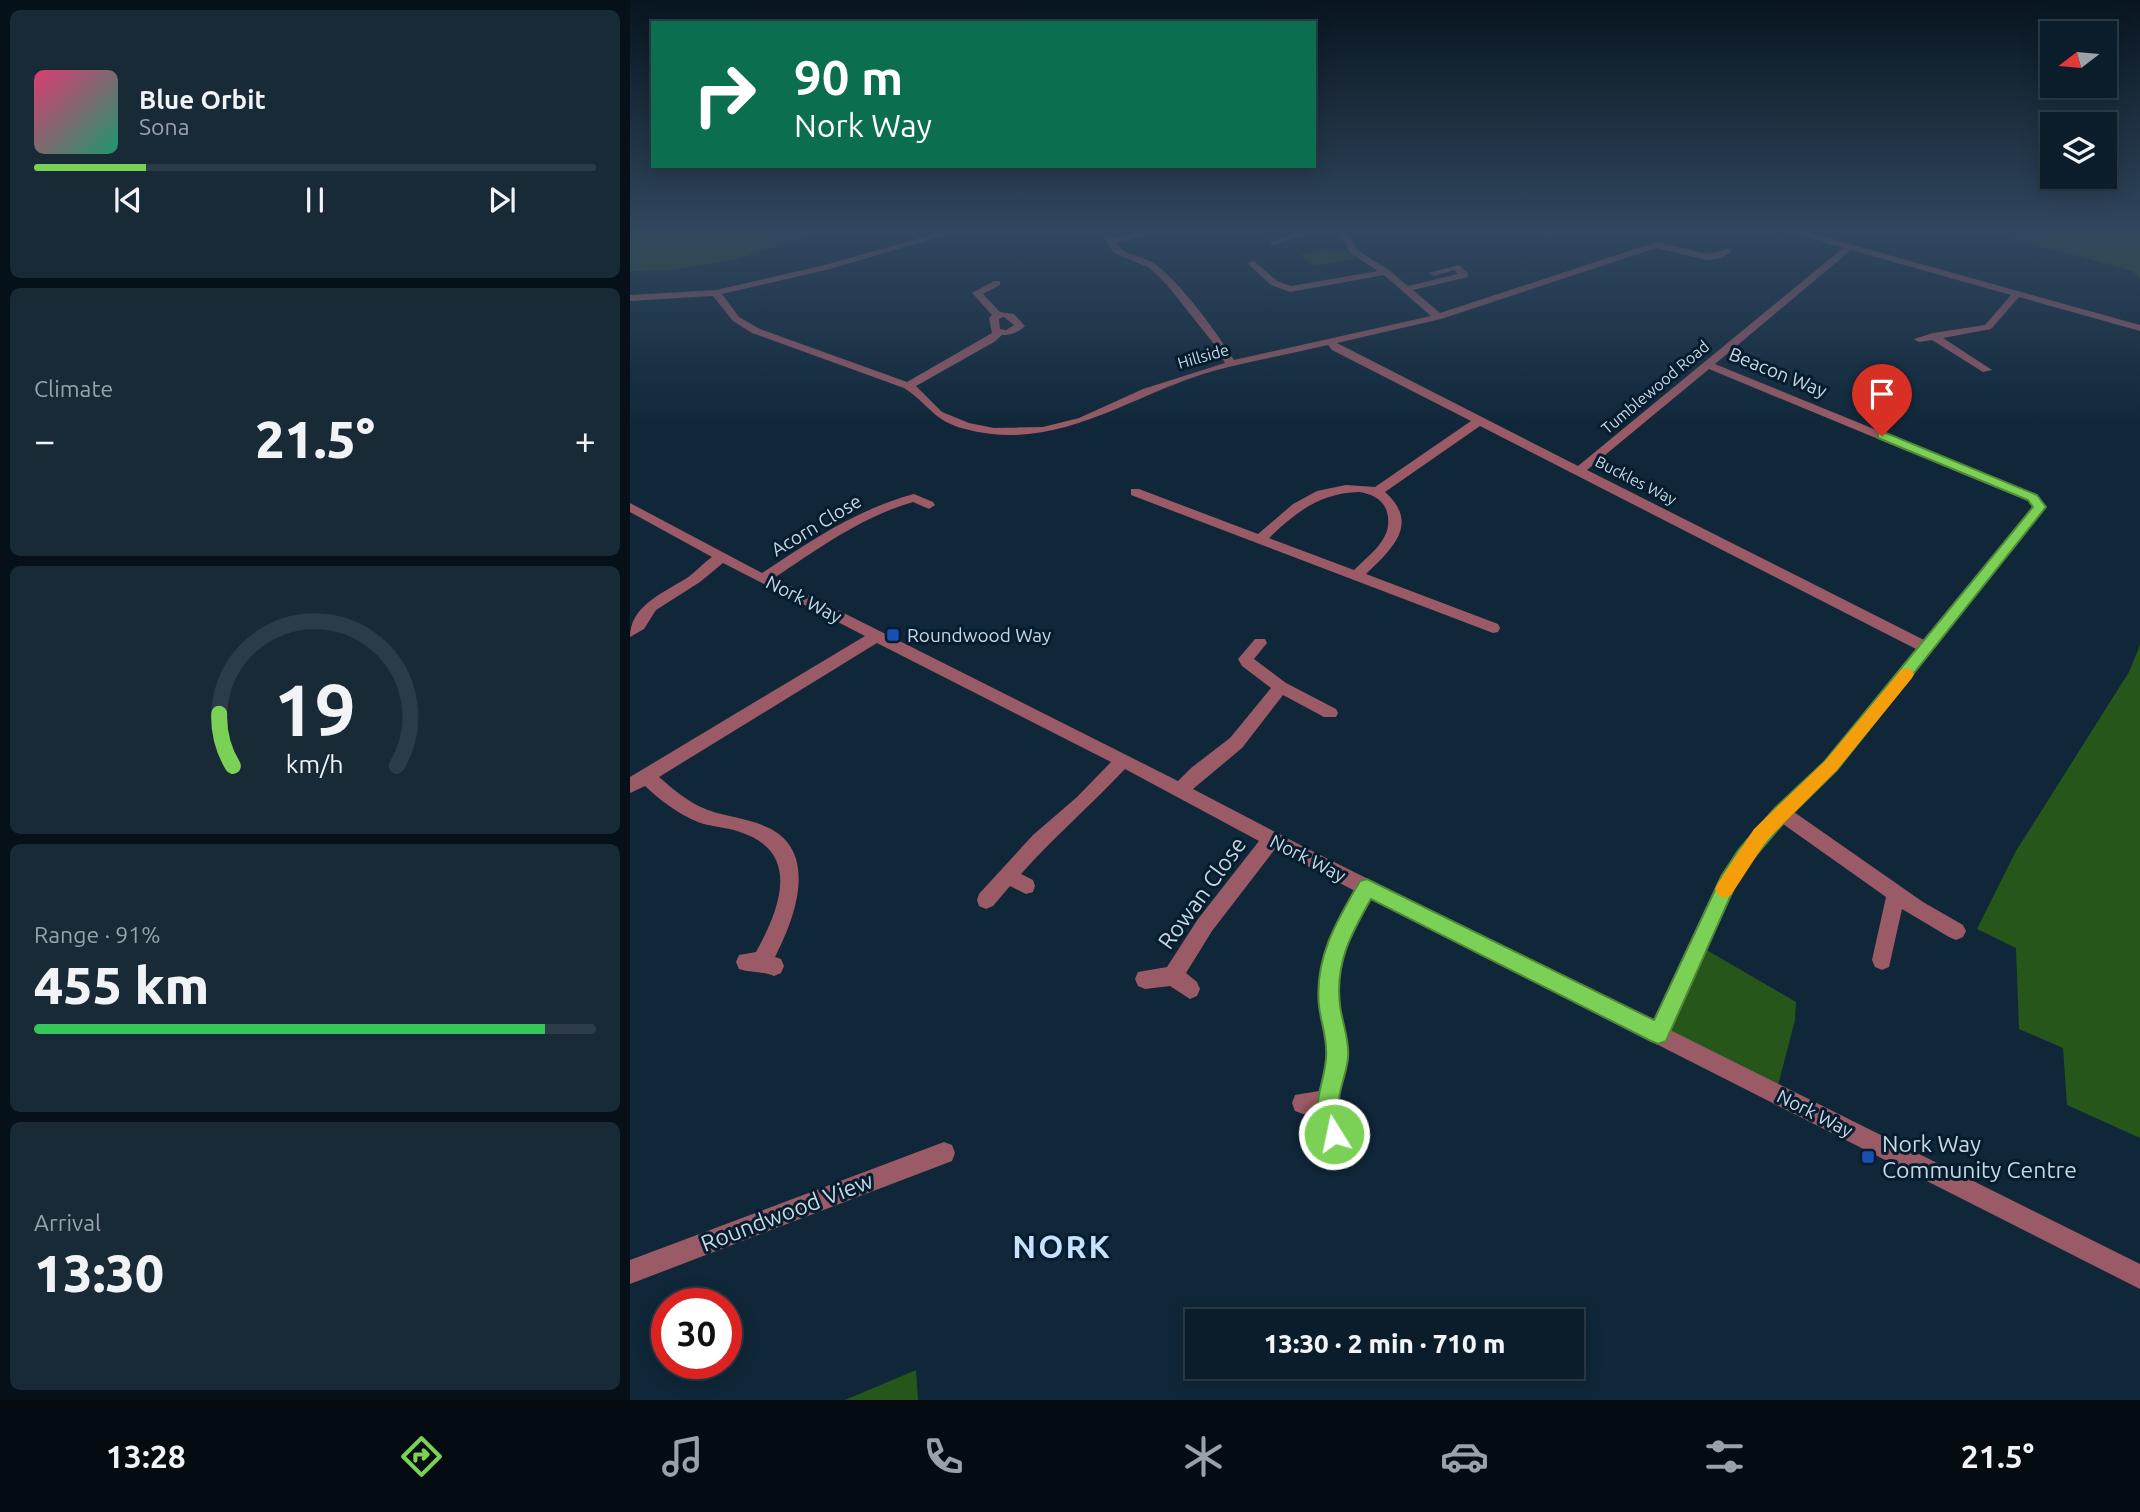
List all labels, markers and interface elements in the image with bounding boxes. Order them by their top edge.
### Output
north arrow [2040,21,2118,98]
map controls [2040,21,2117,189]
icon: right [679,49,770,140]
text: 90 m [794,49,903,104]
text: Blue Orbit [139,85,266,114]
text: Nork Way [794,107,932,143]
button: layers [2040,112,2117,189]
text: Sona [139,114,189,139]
icon: previous [109,181,147,219]
icon: pause [296,181,334,219]
icon: next [483,181,521,219]
street label: Tumblewood Road [1598,337,1712,437]
street label: Hillside [1175,340,1231,372]
street label: Beacon Way [1726,342,1830,402]
pin [1852,364,1912,436]
icon: arrive [1863,375,1901,413]
text: Climate [34,376,113,401]
text: 21.5° [255,410,375,468]
text: − [34,419,55,461]
text: + [575,419,596,461]
street label: Buckles Way [1592,452,1680,508]
street label: Acorn Close [767,490,865,560]
street label: Nork Way [763,571,845,627]
place label: Roundwood Way [907,624,1051,646]
marker: Roundwood Way [885,627,901,643]
text: 19 [274,668,356,750]
text: km/h [286,750,344,778]
street label: Nork Way [1267,830,1349,886]
street label: Rowan Close [1153,832,1251,953]
text: Range · 91% [34,922,161,947]
text: 455 km [34,956,209,1014]
street label: Nork Way [1774,1085,1856,1141]
position arrow [1297,1097,1371,1171]
place label: Nork Way Community Centre [1882,1131,2077,1182]
marker: Nork Way Community Centre [1860,1149,1876,1165]
street label: Roundwood View [697,1167,877,1256]
text: Arrival [34,1210,101,1235]
district label: NORK [1012,1228,1112,1264]
text: 13:30 [34,1244,164,1302]
speed limit sign: 30 [651,1288,742,1379]
text: 13:30 · 2 min · 710 m [1264,1329,1505,1358]
icon: directions [397,1432,446,1481]
icon: music [658,1432,707,1481]
icon: phone [919,1432,968,1481]
icon: climate [1179,1432,1228,1481]
icon: car [1440,1432,1489,1481]
icon: filters [1700,1432,1749,1481]
text: 13:28 [106,1438,186,1474]
text: 21.5° [1961,1438,2034,1474]

